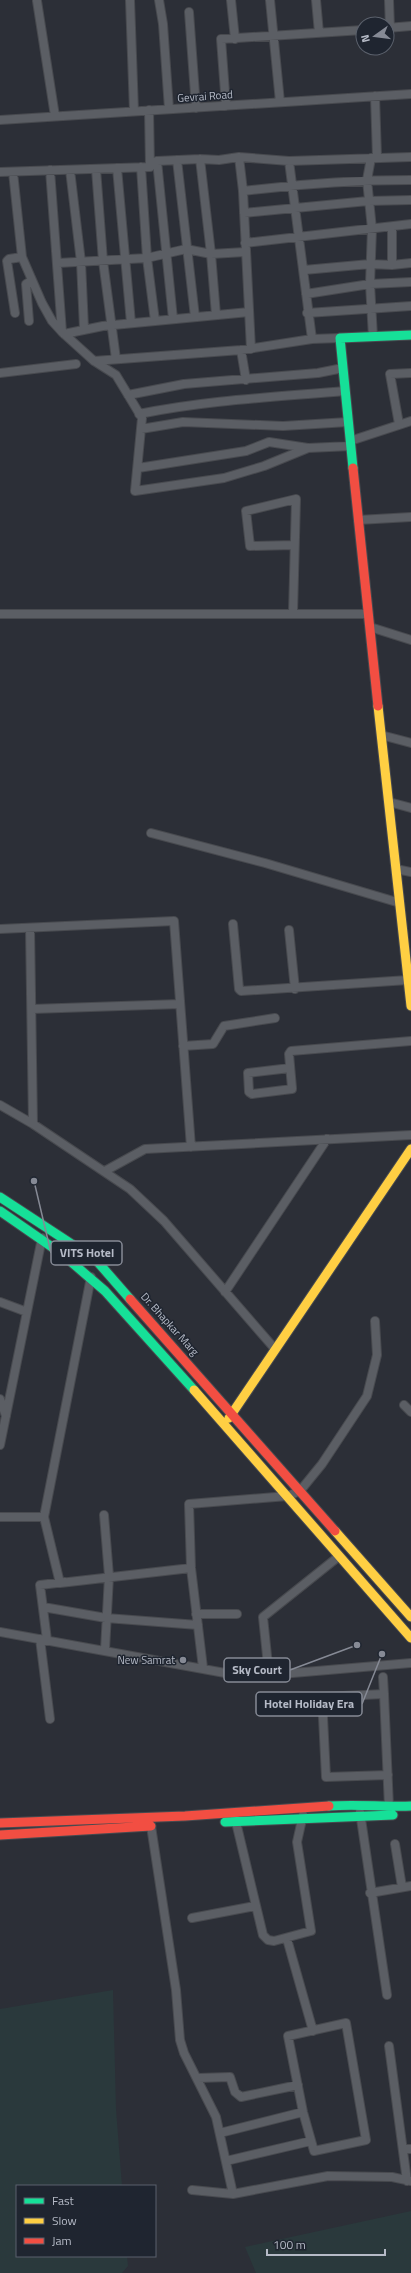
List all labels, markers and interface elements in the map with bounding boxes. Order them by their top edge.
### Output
north arrow [355,16,395,56]
text: N [357,33,374,44]
street label: Gevrai Road [177,86,233,106]
callout: VITS Hotel [51,1241,122,1265]
text: VITS Hotel [60,1243,114,1262]
street label: Dr. Bhapkar Marg [137,1289,203,1359]
place label: New Samrat [117,1652,175,1668]
marker: New Samrat [178,1655,188,1665]
callout: Sky Court [224,1658,290,1682]
text: Sky Court [232,1660,282,1679]
callout: Hotel Holiday Era [256,1692,362,1716]
text: Hotel Holiday Era [264,1694,354,1713]
legend [16,2185,156,2257]
text: Fast [52,2191,75,2210]
text: Slow [52,2211,77,2230]
text: Jam [52,2231,72,2250]
scale bar [267,2231,385,2257]
text: 100 m [273,2235,306,2254]

